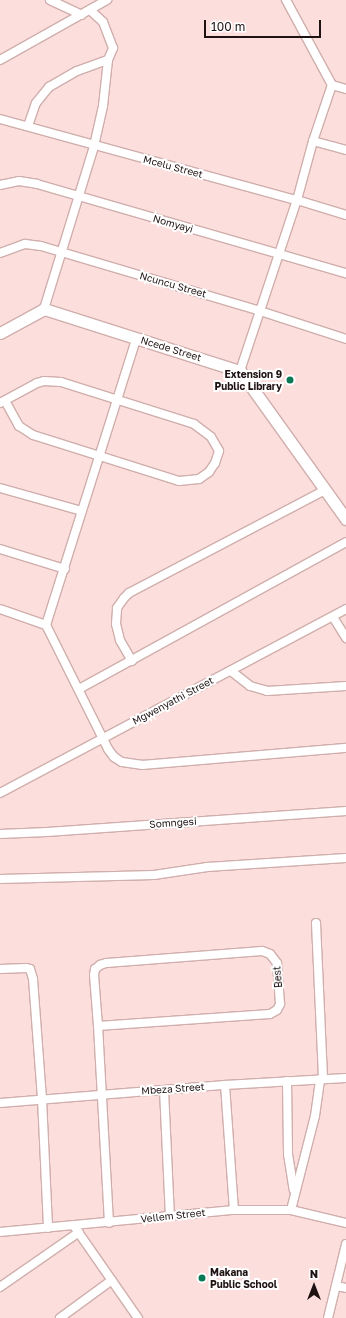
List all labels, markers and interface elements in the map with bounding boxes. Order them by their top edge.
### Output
scale bar [206,12,323,38]
text: 100 m [211,19,245,34]
street label: Mcelu Street [142,153,204,181]
street label: Nomyayi [152,213,194,235]
street label: Ncuncu Street [138,270,208,300]
street label: Ncede Street [139,334,203,364]
place label: Extension 9 Public Library [215,368,282,392]
marker: Extension 9 Public Library [285,375,295,385]
street label: Mgwenyathi Street [130,675,216,727]
street label: Somngesi [149,815,197,831]
street label: Best [271,966,285,988]
street label: Mbeza Street [141,1081,205,1097]
street label: Vellem Street [140,1207,206,1225]
place label: Makana Public School [210,1266,277,1290]
north arrow [294,1266,334,1306]
text: N [310,1267,318,1280]
marker: Makana Public School [197,1273,207,1283]

